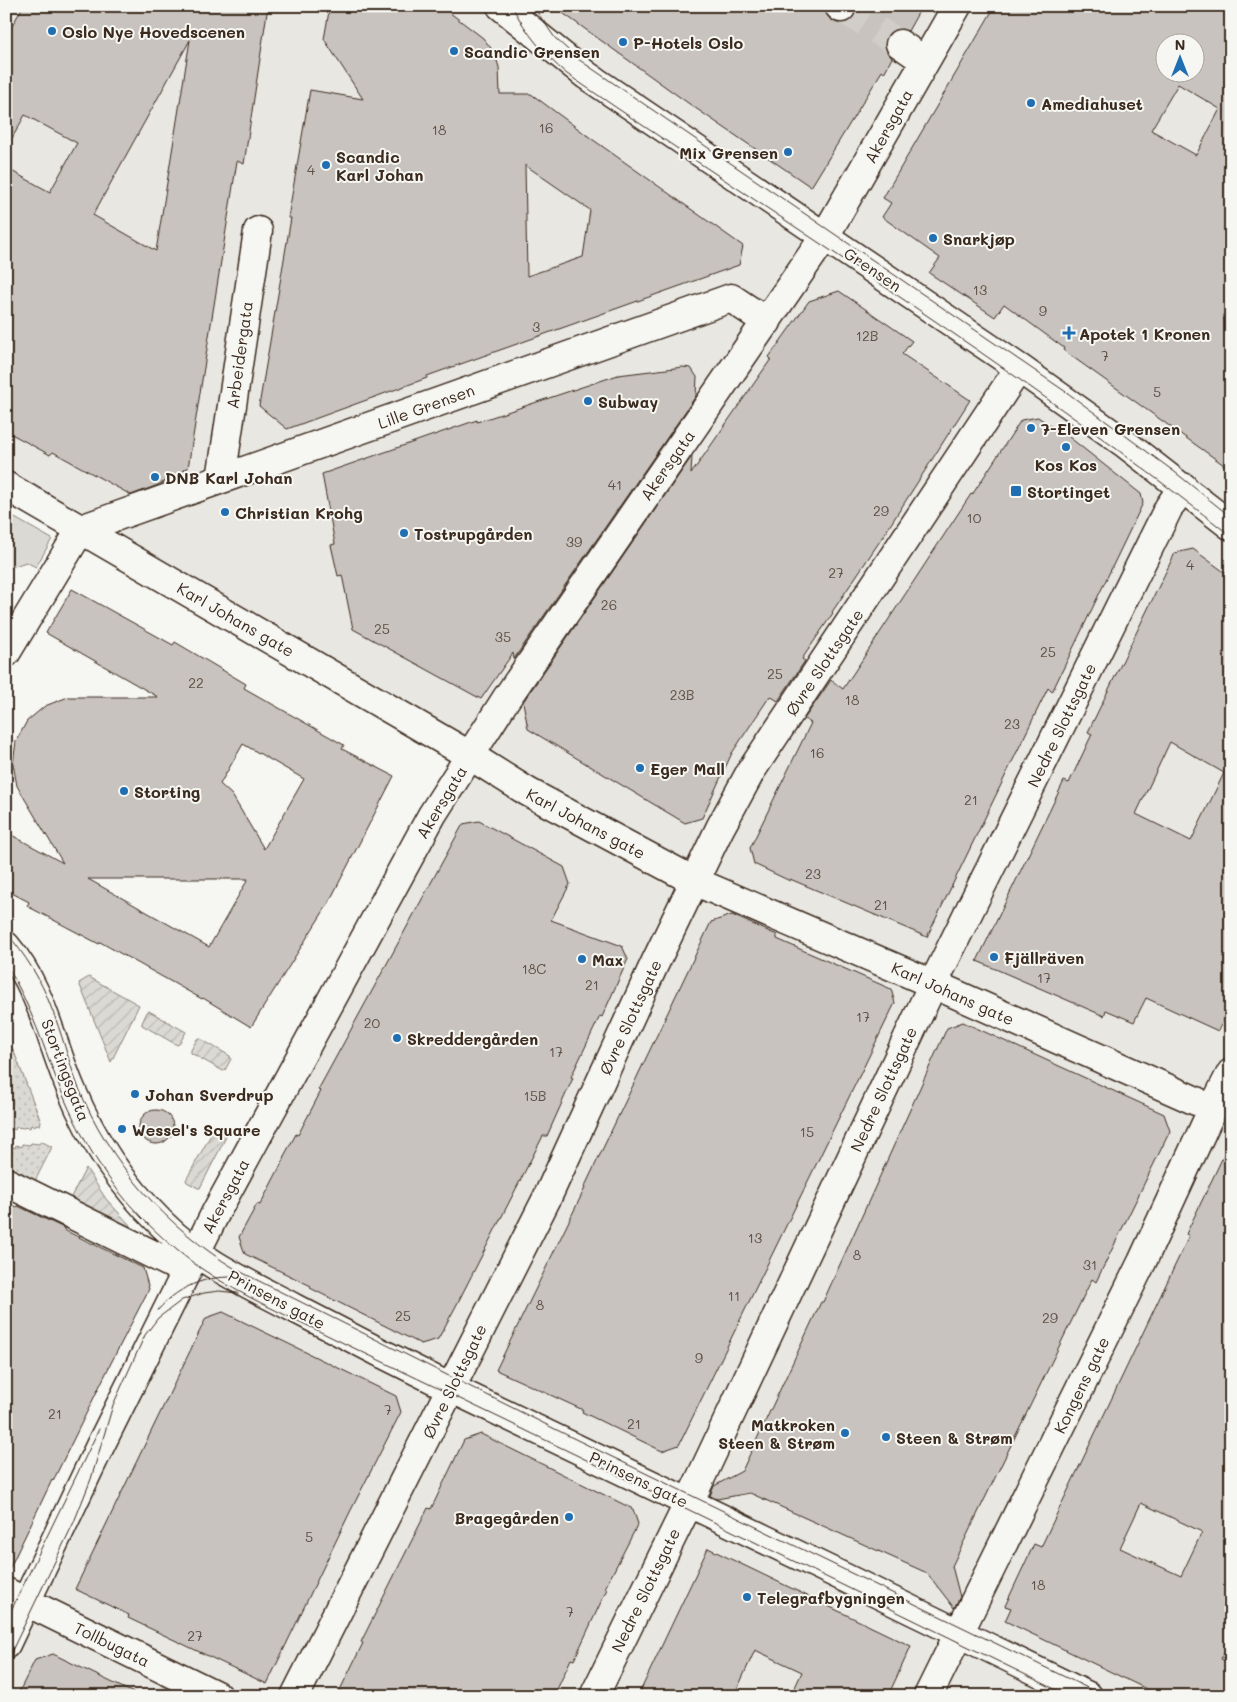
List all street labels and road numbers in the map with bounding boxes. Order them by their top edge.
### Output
street label: Akersgata [859,85,917,167]
street label: Grensen [840,242,906,296]
street label: Arbeidergata [221,300,257,410]
street label: Lille Grensen [375,379,477,433]
street label: Akersgata [635,426,699,504]
street label: Karl Johans gate [174,577,298,661]
street label: Øvre Slottsgate [780,604,868,720]
street label: Nedre Slottsgate [1022,660,1100,790]
street label: Akersgata [411,762,471,842]
street label: Karl Johans gate [523,783,649,863]
street label: Øvre Slottsgate [594,956,666,1078]
street label: Karl Johans gate [888,957,1018,1029]
street label: Stortingsgata [37,1016,95,1124]
street label: Nedre Slottsgate [845,1023,921,1155]
street label: Akersgata [197,1155,253,1237]
street label: Prinsens gate [225,1265,329,1333]
street label: Øvre Slottsgate [417,1320,491,1442]
street label: Kongens gate [1049,1333,1113,1437]
street label: Prinsens gate [586,1446,692,1512]
street label: Nedre Slottsgate [606,1525,684,1655]
street label: Tollbugata [71,1617,153,1671]

